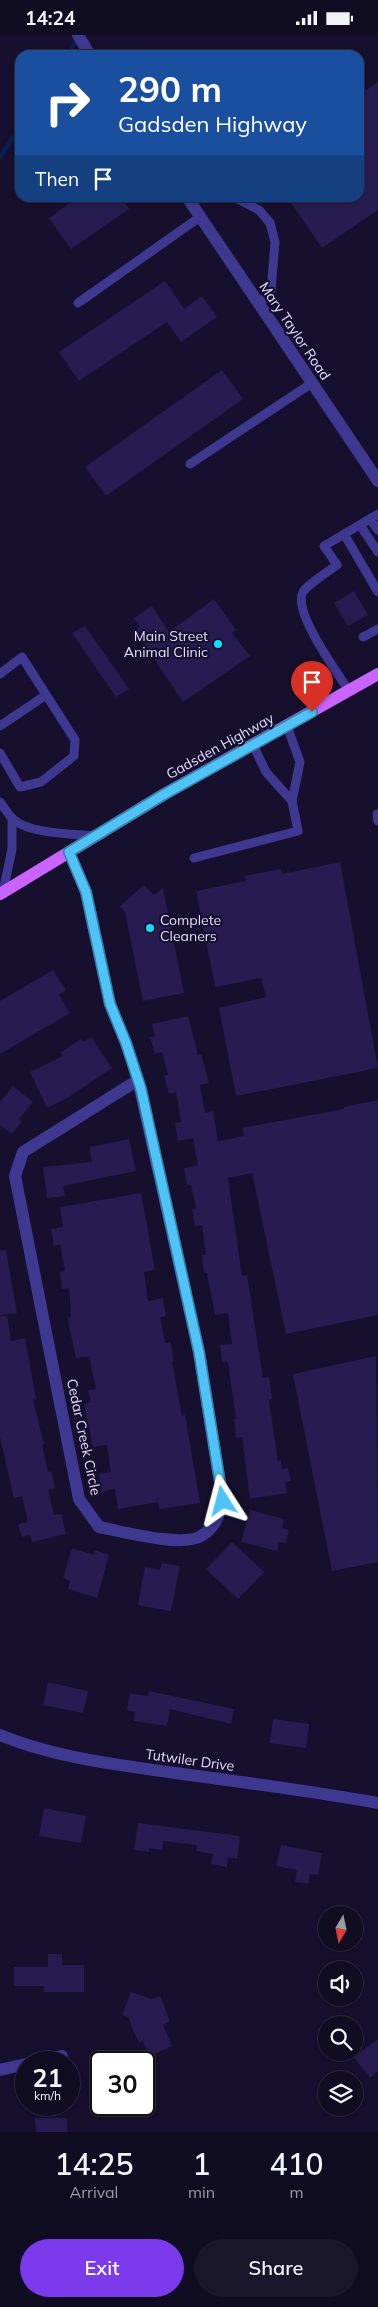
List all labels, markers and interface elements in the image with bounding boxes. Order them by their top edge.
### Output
text: 14:24 [25,6,75,30]
text: 290 m [118,67,222,111]
icon: right [35,70,100,135]
text: Gadsden Highway [118,110,307,138]
icon: arrive [89,165,117,193]
text: Then [35,167,79,191]
street label: Mary Taylor Road [256,278,334,384]
place label: Main Street Animal Clinic [124,627,208,661]
marker: Main Street Animal Clinic [212,638,224,650]
pin [291,661,333,712]
icon: arrive [298,668,326,696]
street label: Gadsden Highway [163,709,277,783]
place label: Complete Cleaners [160,911,221,945]
marker: Complete Cleaners [144,922,156,934]
street label: Cedar Creek Circle [63,1377,105,1497]
position arrow [196,1474,248,1526]
street label: Tutwiler Drive [144,1745,236,1775]
north arrow [318,1906,362,1951]
map controls [318,1906,363,2116]
button: sound [318,1961,363,2006]
button: search [318,2016,363,2061]
speed limit sign: 30 [90,2051,155,2116]
text: 21 [32,2062,63,2093]
button: layers [318,2071,363,2116]
text: km/h [34,2088,61,2103]
text: 14:25 [54,2145,134,2183]
text: 1 [193,2145,211,2183]
text: 410 [270,2145,324,2183]
text: Arrival [70,2182,118,2202]
text: min [188,2182,215,2202]
text: m [290,2182,304,2202]
button: Exit [20,2239,184,2297]
button: Share [194,2239,358,2297]

